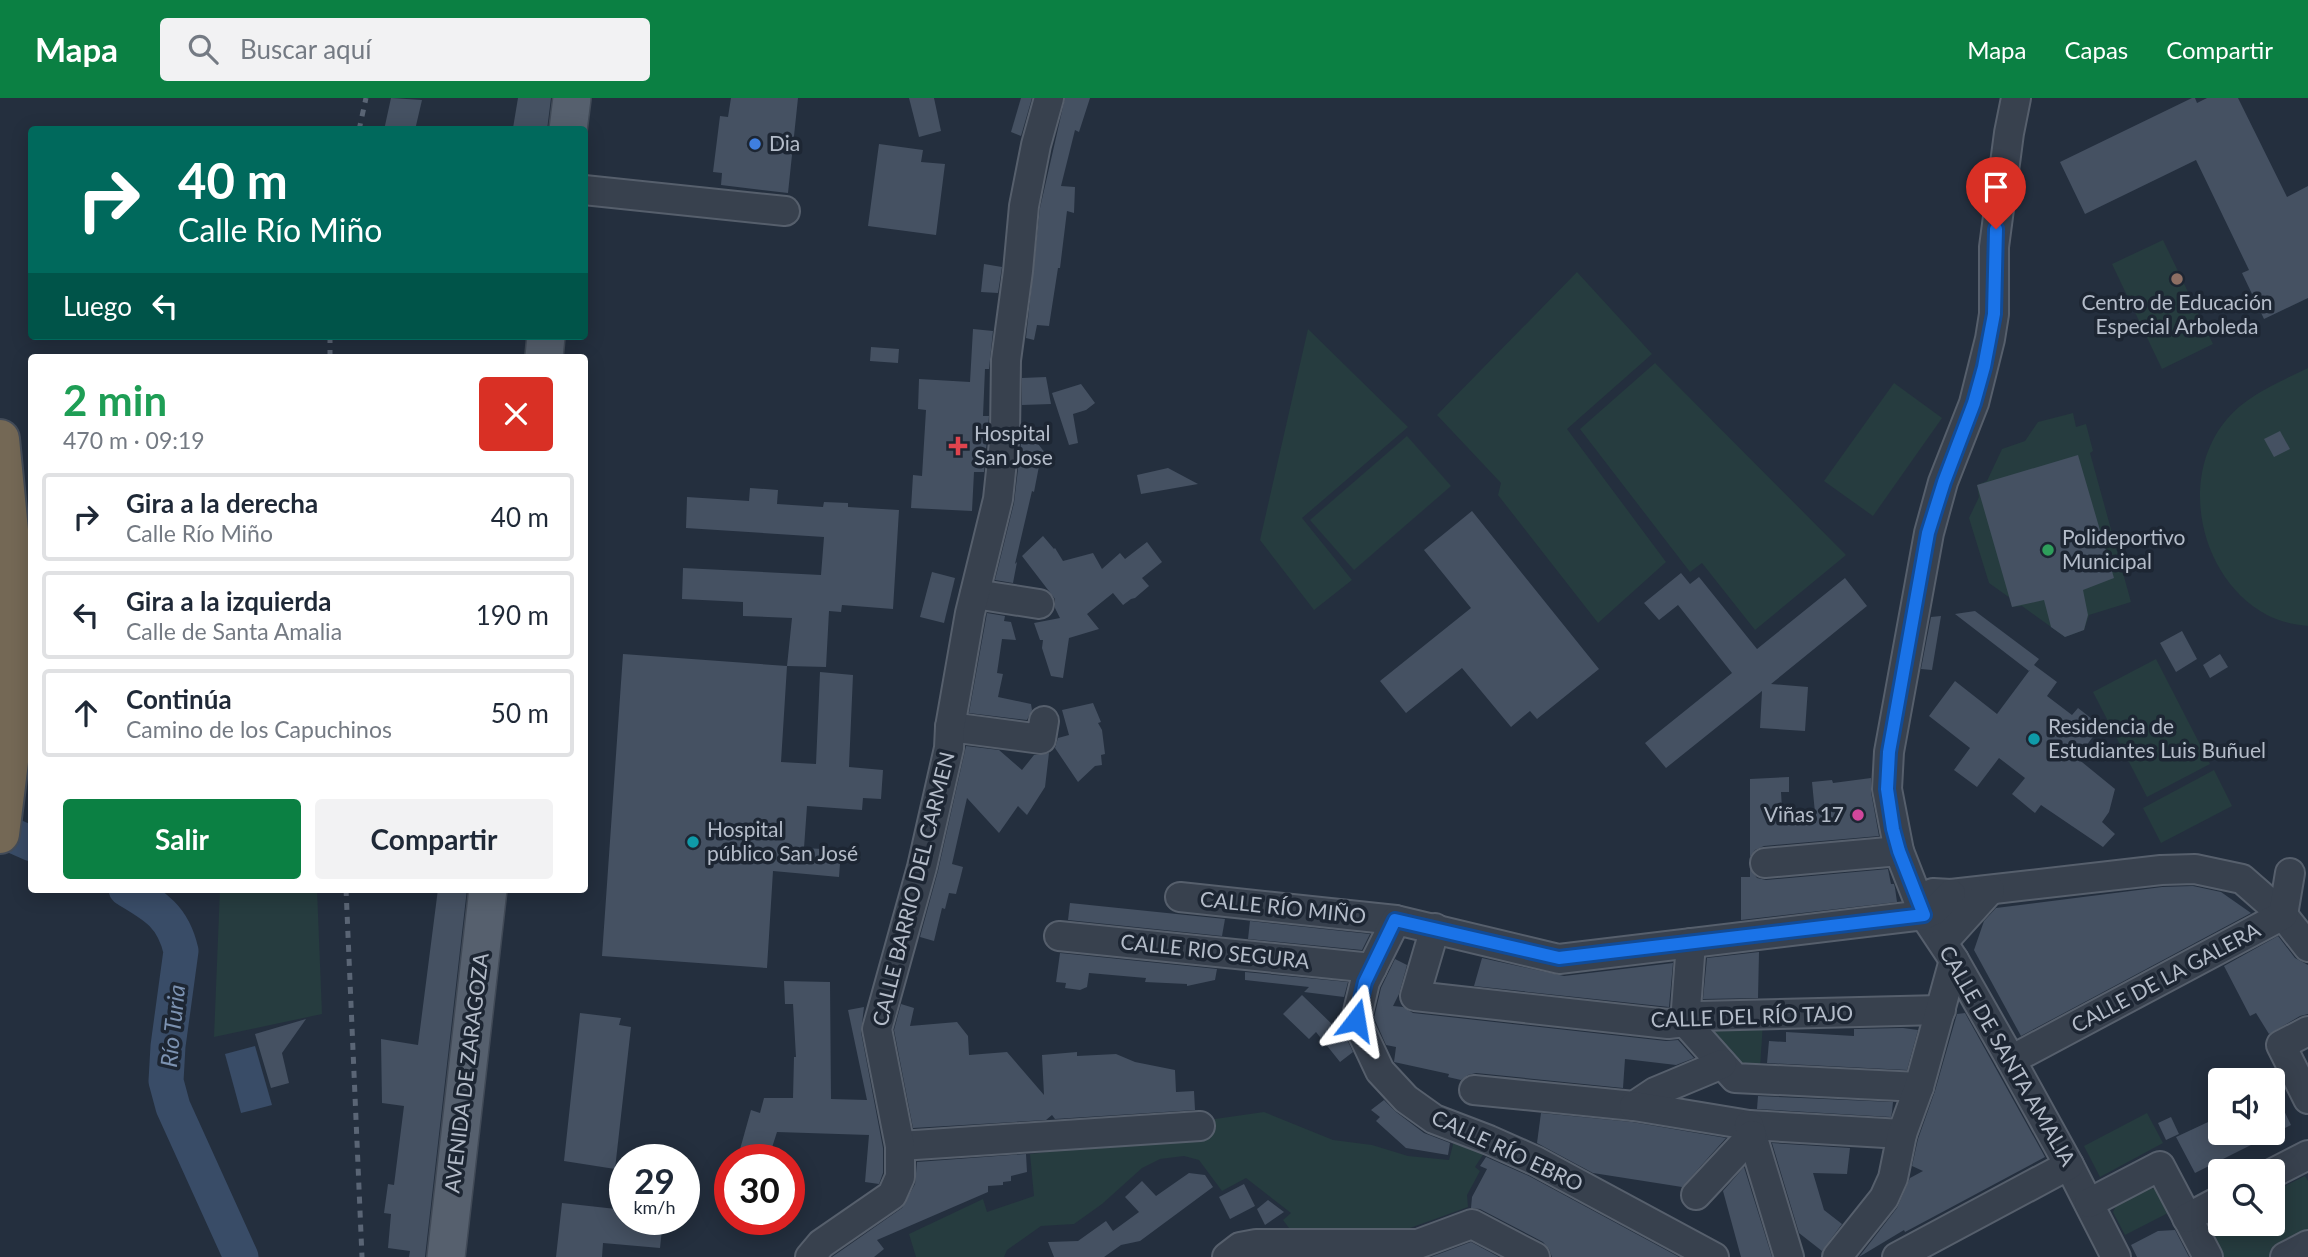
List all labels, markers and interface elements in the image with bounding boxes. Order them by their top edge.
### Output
search box [160,18,650,81]
text: Mapa [35,29,118,69]
icon: search [184,30,222,68]
text: Buscar aquí [240,33,371,65]
text: Mapa [1967,35,2026,64]
text: Capas [2064,35,2128,64]
text: Compartir [2166,35,2273,64]
place label: Dia [769,130,800,155]
marker: Dia [747,136,763,152]
text: 40 m [178,151,288,209]
icon: right [63,154,154,245]
pin [1966,157,2026,229]
icon: arrive [1977,168,2015,206]
text: Calle Río Miño [178,210,382,249]
marker: Centro de Educación Especial Arboleda [2169,271,2185,287]
icon: left [146,287,184,325]
place label: Centro de Educación Especial Arboleda [2081,289,2273,338]
text: Luego [63,290,132,322]
text: 2 min [63,375,167,425]
button: close [479,377,553,451]
place label: Hospital San Jose [974,420,1053,469]
text: 470 m · 09:19 [63,426,205,454]
marker: Hospital San Jose [948,436,968,456]
text: Gira a la derecha [126,487,318,519]
icon: right [67,498,105,536]
text: 40 m [491,501,549,533]
text: Calle Río Miño [126,519,273,547]
place label: Polideportivo Municipal [2062,524,2186,573]
marker: Polideportivo Municipal [2040,542,2056,558]
text: Gira a la izquierda [126,585,332,617]
icon: left [67,596,105,634]
text: 190 m [476,599,549,631]
text: Calle de Santa Amalia [126,617,342,645]
text: Continúa [126,683,232,715]
icon: ahead [67,694,105,732]
text: 50 m [491,697,549,729]
place label: Residencia de Estudiantes Luis Buñuel [2048,713,2266,762]
text: Camino de los Capuchinos [126,715,392,743]
marker: Residencia de Estudiantes Luis Buñuel [2026,731,2042,747]
street label: CALLE BARRIO DEL CARMEN [866,749,959,1028]
button: Salir [63,799,301,879]
button: Compartir [315,799,553,879]
place label: Viñas 17 [1764,801,1844,826]
marker: Viñas 17 [1850,807,1866,823]
place label: Hospital público San José [707,816,858,865]
marker: Hospital público San José [685,834,701,850]
street label: CALLE RÍO MIÑO [1199,885,1367,928]
street label: CALLE DE LA GALERA [2067,916,2265,1037]
street label: CALLE RIO SEGURA [1119,928,1312,973]
street label: CALLE DE SANTA AMALIA [1935,941,2082,1170]
street label: AVENIDA DE ZARAGOZA [438,951,493,1194]
water label: Río Turia [154,983,190,1069]
position arrow [1319,983,1393,1057]
street label: CALLE DEL RÍO TAJO [1650,999,1854,1032]
map controls [2208,1068,2285,1236]
button: sound [2208,1068,2285,1145]
street label: CALLE RÍO EBRO [1428,1104,1587,1196]
speed limit sign: 30 [714,1144,805,1235]
text: 29 [634,1159,675,1201]
button: search [2208,1159,2285,1236]
text: km/h [633,1196,676,1218]

